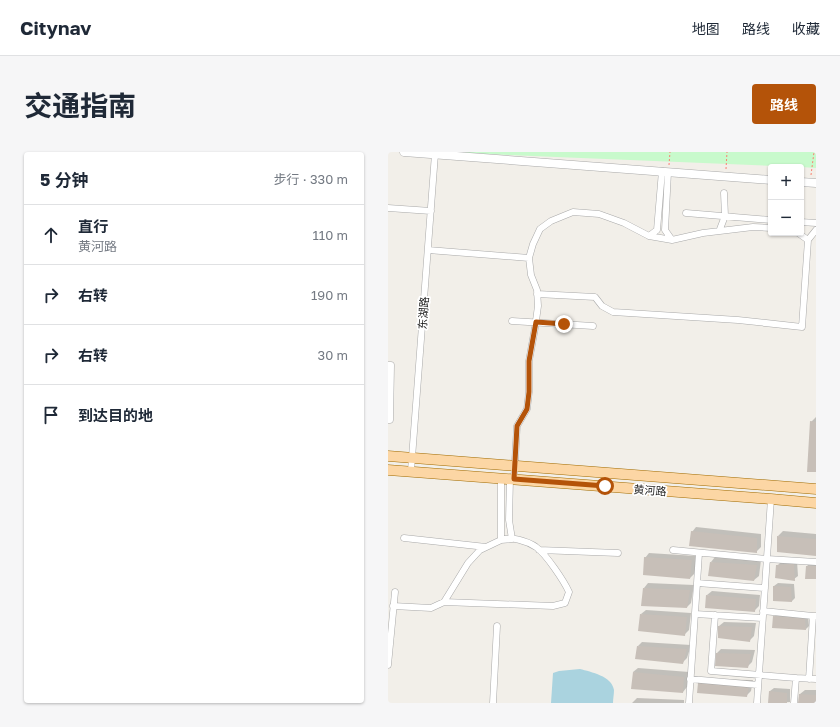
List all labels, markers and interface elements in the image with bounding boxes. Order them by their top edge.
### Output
text: Citynav [20,16,92,39]
text: 地图 [692,20,720,37]
text: 路线 [742,20,770,37]
text: 收藏 [792,20,820,37]
button: 路线 [752,84,816,124]
text: 交通指南 [24,89,136,122]
map controls [768,164,804,236]
button: + [768,164,804,200]
text: 5 分钟 [40,169,89,190]
text: 步行 · 330 m [274,171,348,187]
button: − [768,200,804,236]
text: 直行 [78,217,108,235]
icon: ahead [40,224,62,246]
text: 110 m [313,227,348,243]
text: 黄河路 [78,238,117,254]
icon: right [40,284,62,306]
text: 右转 [78,286,108,304]
text: 190 m [311,287,348,303]
street label: 东湖路 [415,296,431,330]
route end [555,315,573,333]
icon: right [40,344,62,366]
text: 右转 [78,346,108,364]
text: 30 m [318,347,348,363]
icon: arrive [40,404,62,426]
text: 到达目的地 [78,406,153,424]
route start [596,477,614,495]
street label: 黄河路 [633,482,667,498]

